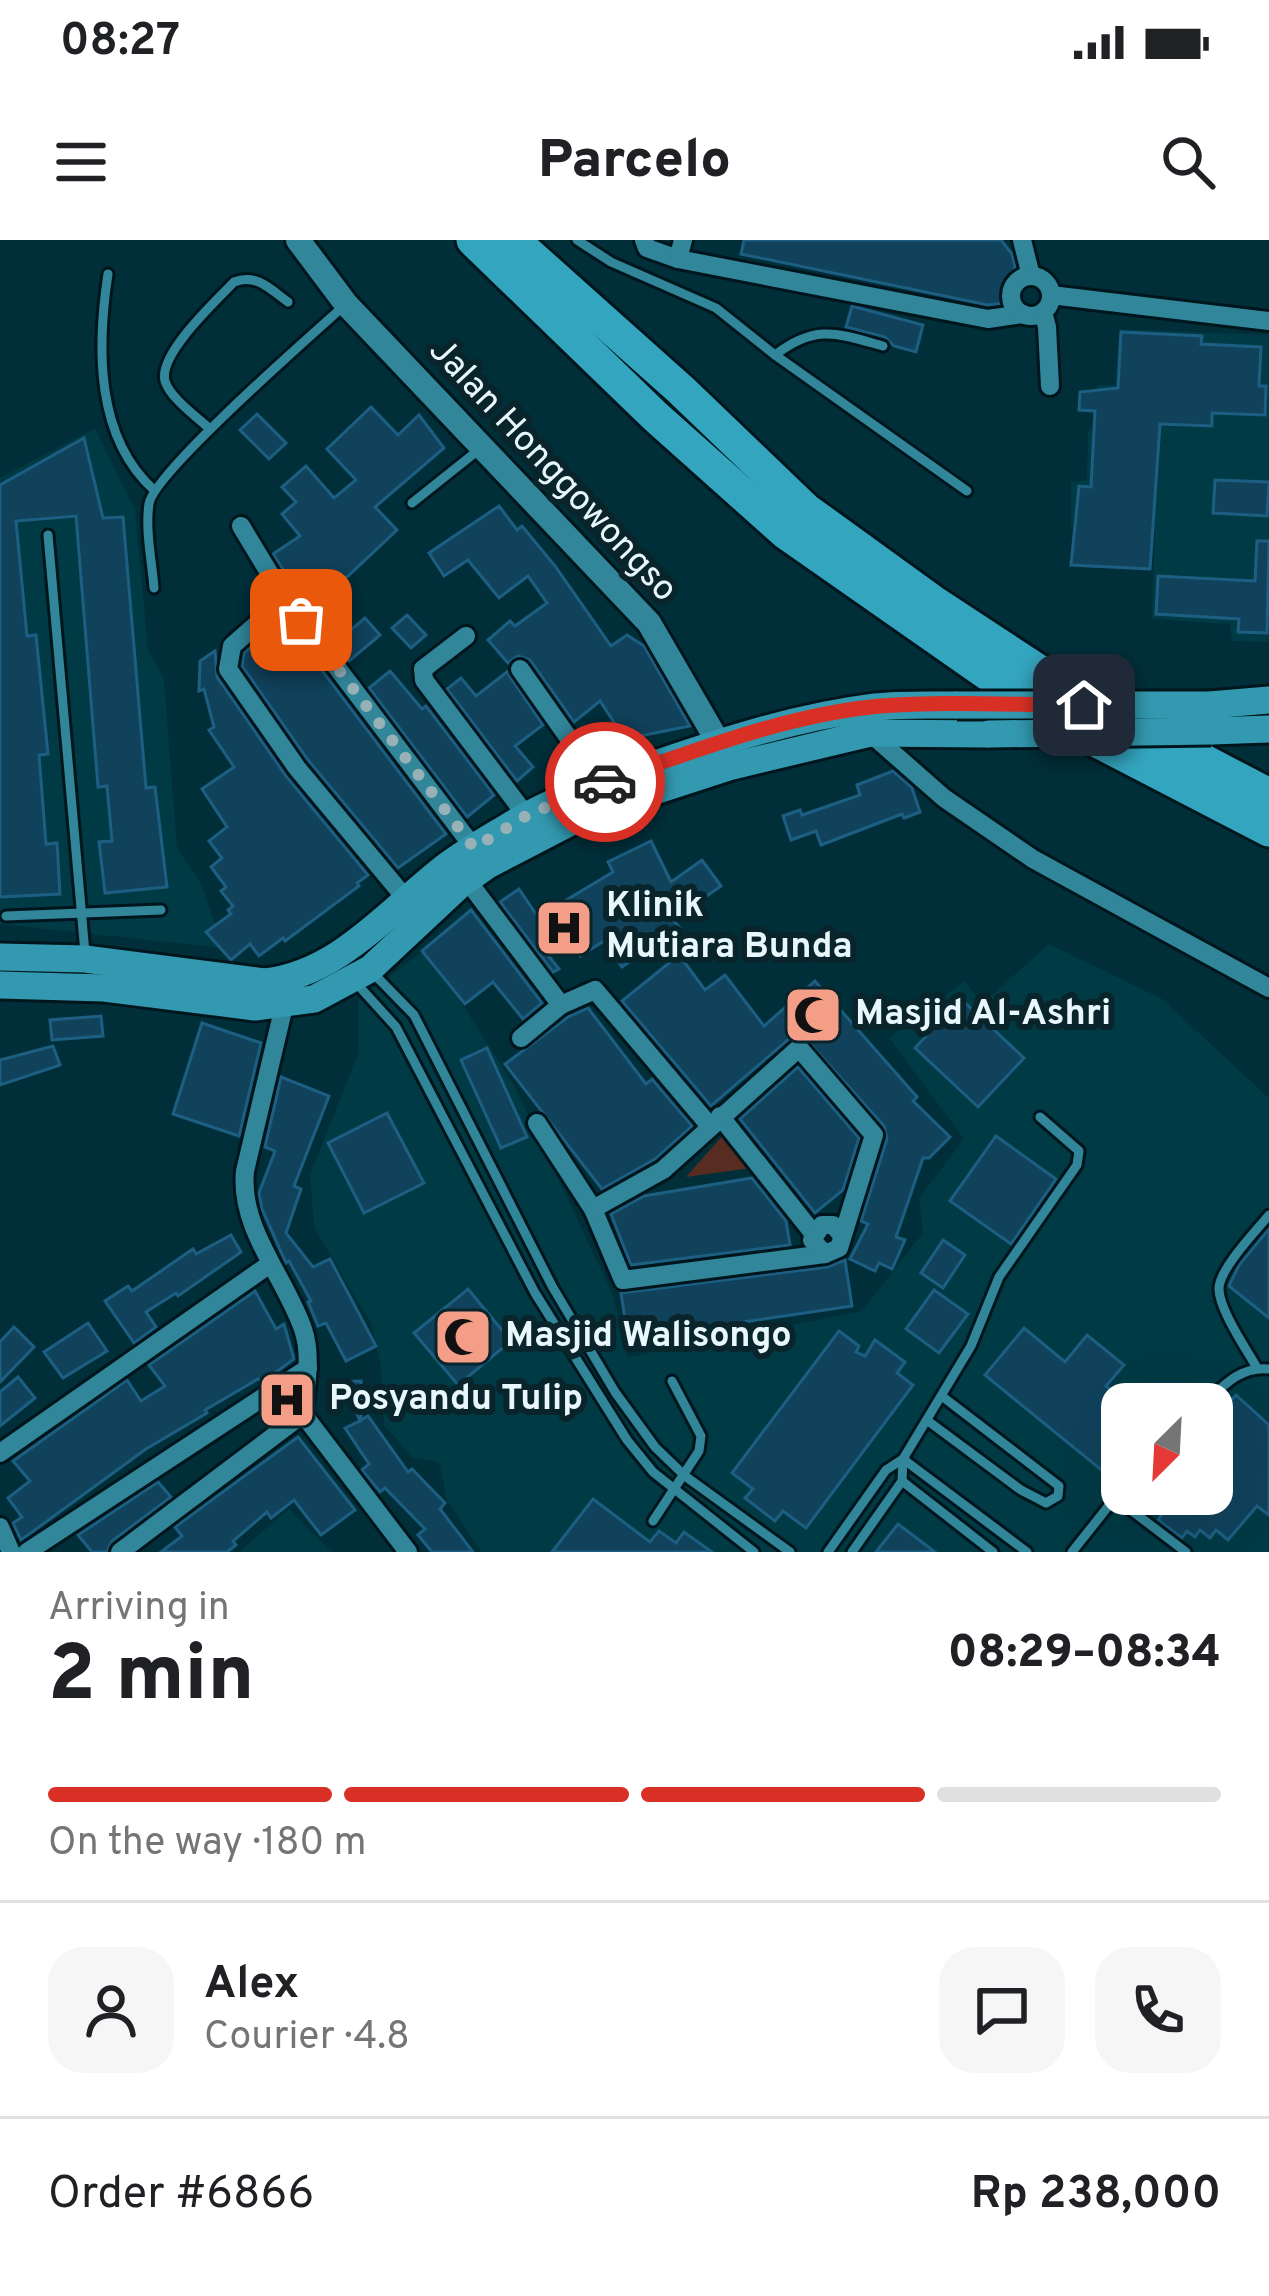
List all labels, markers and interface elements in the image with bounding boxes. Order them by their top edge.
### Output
text: 08:27 [60,14,180,71]
text: Parcelo [538,128,731,197]
icon: menu [48,129,114,195]
icon: search [1155,129,1221,195]
street label: Jalan Honggowongso [418,329,686,613]
pin [250,569,352,671]
icon: bag [268,587,334,653]
pin [1033,654,1135,756]
icon: home [1051,672,1117,738]
courier [545,722,665,842]
icon: car [572,749,638,815]
place label: Klinik Mutiara Bunda [606,884,852,971]
hospital icon: Klinik Mutiara Bunda [533,897,595,959]
mosque icon: Masjid Al-Ashri [782,984,844,1046]
place label: Masjid Al-Ashri [855,992,1111,1038]
mosque icon: Masjid Walisongo [432,1306,494,1368]
place label: Masjid Walisongo [505,1314,792,1360]
hospital icon: Posyandu Tulip [256,1369,318,1431]
place label: Posyandu Tulip [329,1377,583,1423]
north arrow [1101,1383,1233,1515]
map controls [1101,1383,1233,1515]
text: Arriving in [48,1585,230,1634]
text: 08:29–08:34 [948,1626,1221,1683]
text: 2 min [48,1629,254,1728]
text: On the way · 180 m [48,1820,367,1869]
button: person [48,1947,174,2073]
button: chat [939,1947,1065,2073]
button: phone [1095,1947,1221,2073]
text: Alex [204,1957,299,2014]
text: Courier · 4.8 [204,2014,410,2063]
text: Order #6866 [48,2167,314,2224]
text: Rp 238,000 [971,2167,1221,2224]

